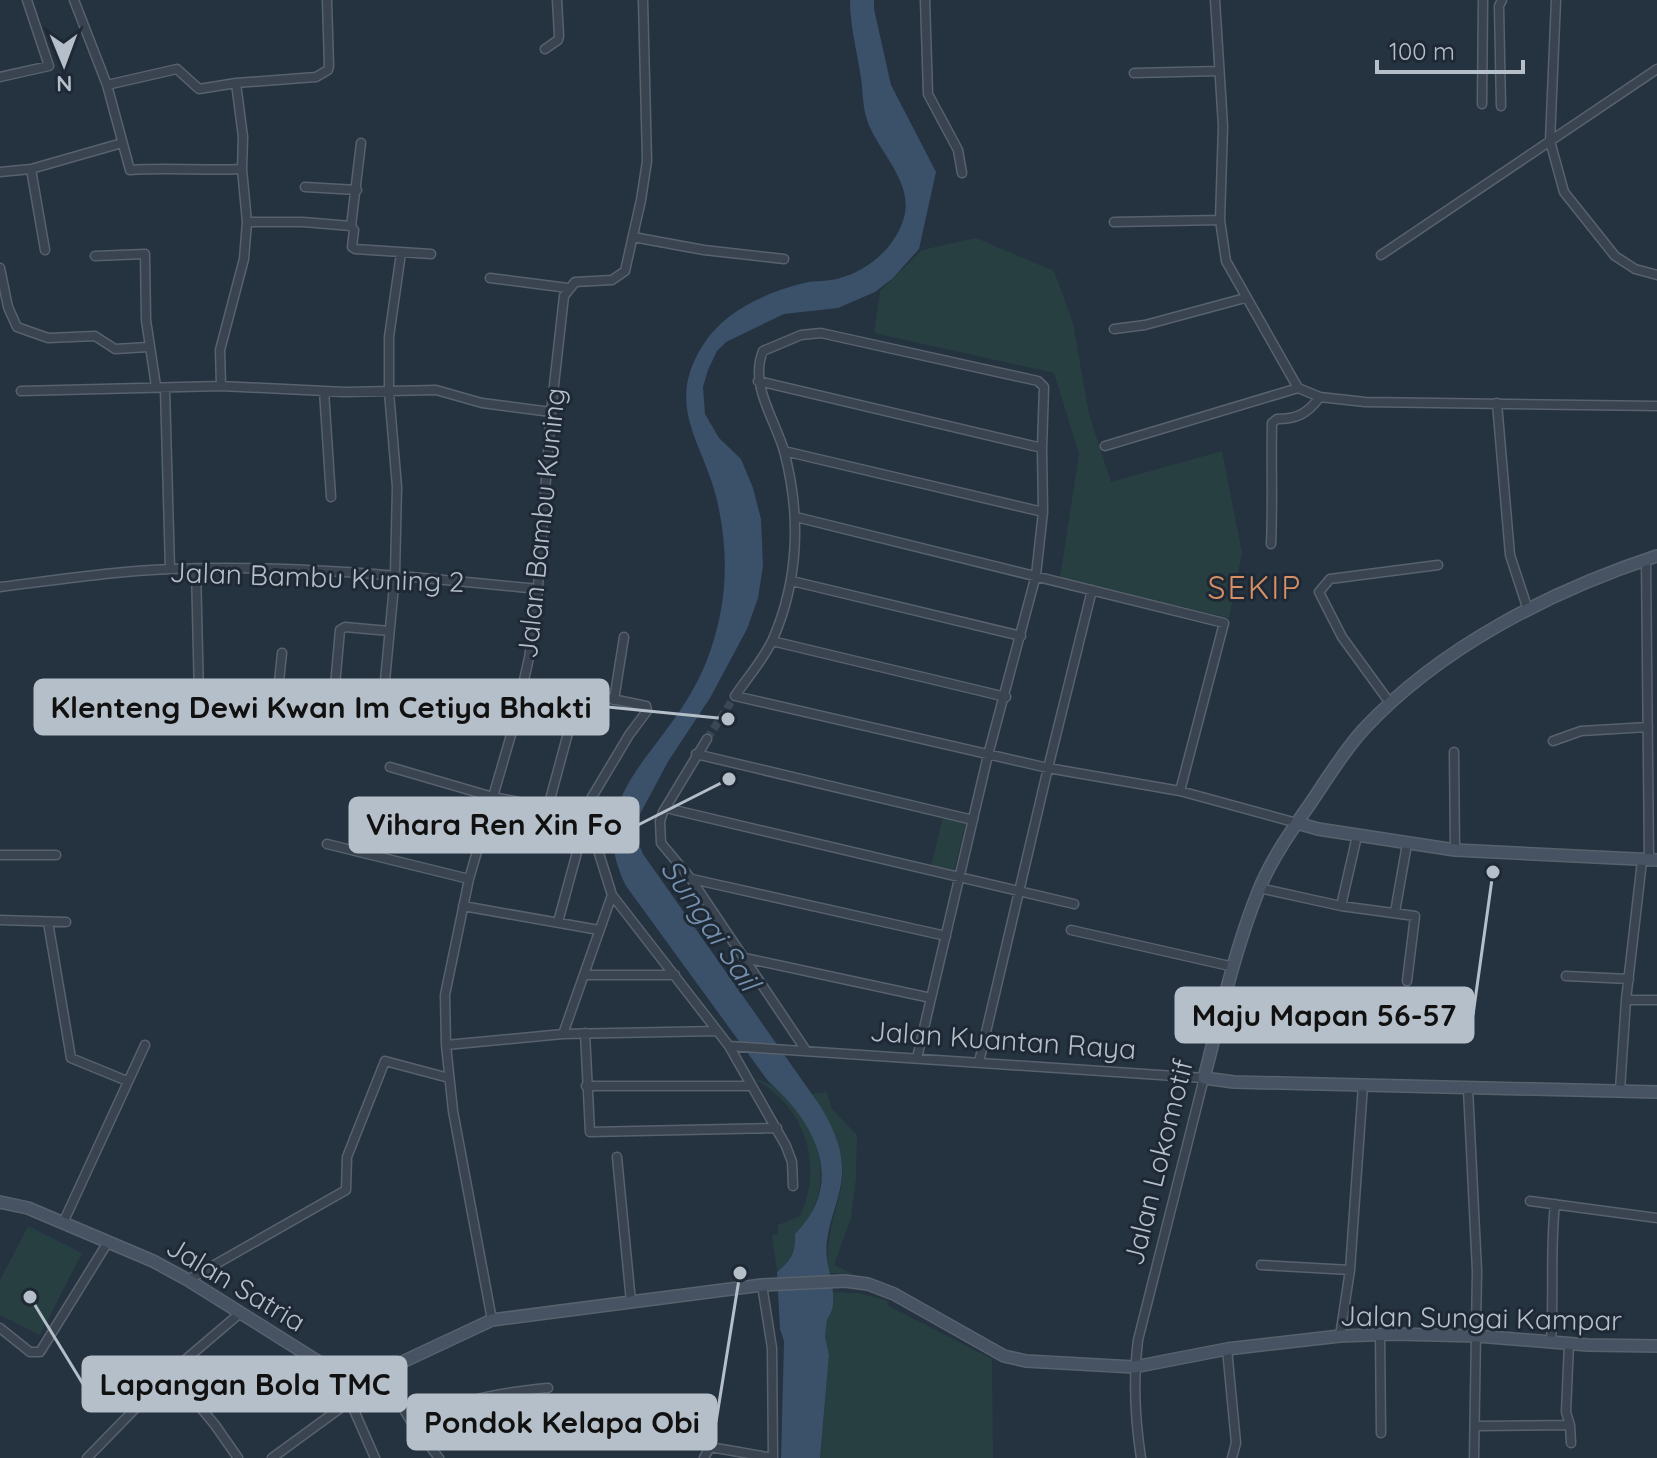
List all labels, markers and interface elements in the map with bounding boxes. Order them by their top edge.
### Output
north arrow [24,24,104,104]
scale bar [1377,24,1523,74]
text: 100 m [1389,36,1455,66]
text: N [56,70,73,98]
street label: Jalan Bambu Kuning [509,386,572,660]
street label: Jalan Bambu Kuning 2 [169,554,465,599]
district label: SEKIP [1208,567,1302,607]
callout: Klenteng Dewi Kwan Im Cetiya Bhakti [35,680,608,734]
text: Klenteng Dewi Kwan Im Cetiya Bhakti [50,688,592,726]
callout: Vihara Ren Xin Fo [350,798,638,852]
text: Vihara Ren Xin Fo [366,805,622,843]
water label: Sungai Sail [653,851,771,1000]
callout: Maju Mapan 56-57 [1176,988,1473,1042]
text: Maju Mapan 56-57 [1192,996,1456,1034]
street label: Jalan Kuantan Raya [869,1013,1137,1066]
street label: Jalan Lokomotif [1115,1055,1200,1269]
street label: Jalan Satria [160,1228,312,1339]
street label: Jalan Sungai Kampar [1340,1298,1623,1337]
callout: Lapangan Bola TMC [83,1357,406,1411]
text: Lapangan Bola TMC [99,1365,391,1403]
callout: Pondok Kelapa Obi [408,1395,716,1449]
text: Pondok Kelapa Obi [424,1403,700,1441]

